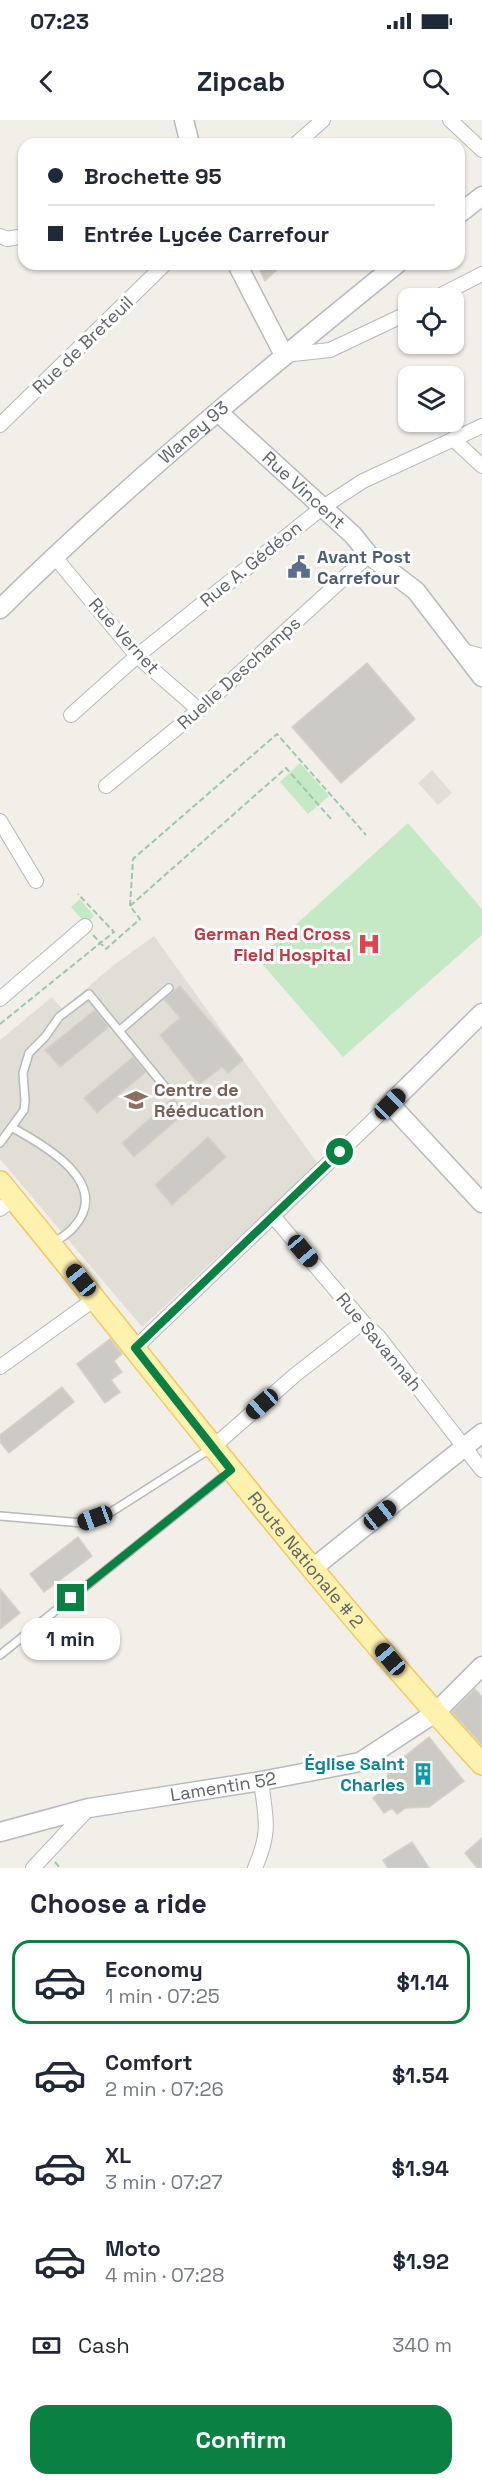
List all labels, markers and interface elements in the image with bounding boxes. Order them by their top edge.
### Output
text: 07:23 [30,7,89,35]
text: Zipcab [197,64,285,99]
icon: back [30,65,63,98]
icon: search [419,65,452,98]
text: Brochette 95 [84,162,222,190]
text: Entrée Lycée Carrefour [84,220,329,248]
map controls [398,288,464,432]
button: locate [398,288,464,354]
street label: Rue de Breteuil [27,291,138,399]
button: layers [398,366,464,432]
street label: Waney 93 [153,396,233,469]
street label: Rue Vincent [258,446,350,533]
street label: Rue A. Gédéon [195,516,306,612]
place label: Avant Post Carrefour [317,545,411,589]
public building icon: Avant Post Carrefour [286,554,312,580]
street label: Rue Vernet [84,593,165,679]
street label: Ruelle Deschamps [172,611,305,734]
place label: German Red Cross Field Hospital [194,922,351,966]
hospital icon: German Red Cross Field Hospital [356,931,382,957]
place label: Centre de Rééducation [154,1078,264,1122]
car [371,1085,409,1123]
school or university icon: Centre de Rééducation [123,1087,149,1113]
route start [326,1138,353,1165]
car [285,1231,321,1271]
car [63,1260,99,1300]
street label: Rue Savannah [331,1288,427,1396]
car [243,1385,281,1423]
street label: Route Nationale # 2 [243,1487,369,1633]
car [360,1497,400,1533]
car [75,1503,115,1533]
route end [57,1584,84,1611]
callout: 1 min [22,1619,121,1661]
text: 1 min [46,1626,95,1652]
car [372,1639,408,1679]
place label: Église Saint Charles [304,1752,405,1796]
building icon: Église Saint Charles [410,1761,436,1787]
street label: Lamentin 52 [168,1766,278,1806]
text: Choose a ride [30,1886,207,1921]
icon: car [33,1955,87,2009]
text: Economy [105,1955,203,1983]
text: $1.14 [396,1968,449,1996]
text: 1 min · 07:25 [105,1983,220,2009]
icon: car [33,2048,87,2102]
text: Comfort [105,2048,193,2076]
text: $1.54 [392,2061,449,2089]
text: 2 min · 07:26 [105,2076,224,2102]
icon: car [33,2141,87,2195]
text: XL [105,2141,131,2169]
text: $1.94 [392,2154,449,2182]
text: 3 min · 07:27 [105,2169,223,2195]
icon: car [33,2234,87,2288]
text: Moto [105,2234,161,2262]
text: $1.92 [393,2247,449,2275]
text: 4 min · 07:28 [105,2262,224,2288]
icon: cash [30,2329,63,2362]
text: Cash [78,2331,130,2359]
text: 340 m [392,2332,452,2358]
button: Confirm [30,2405,452,2474]

